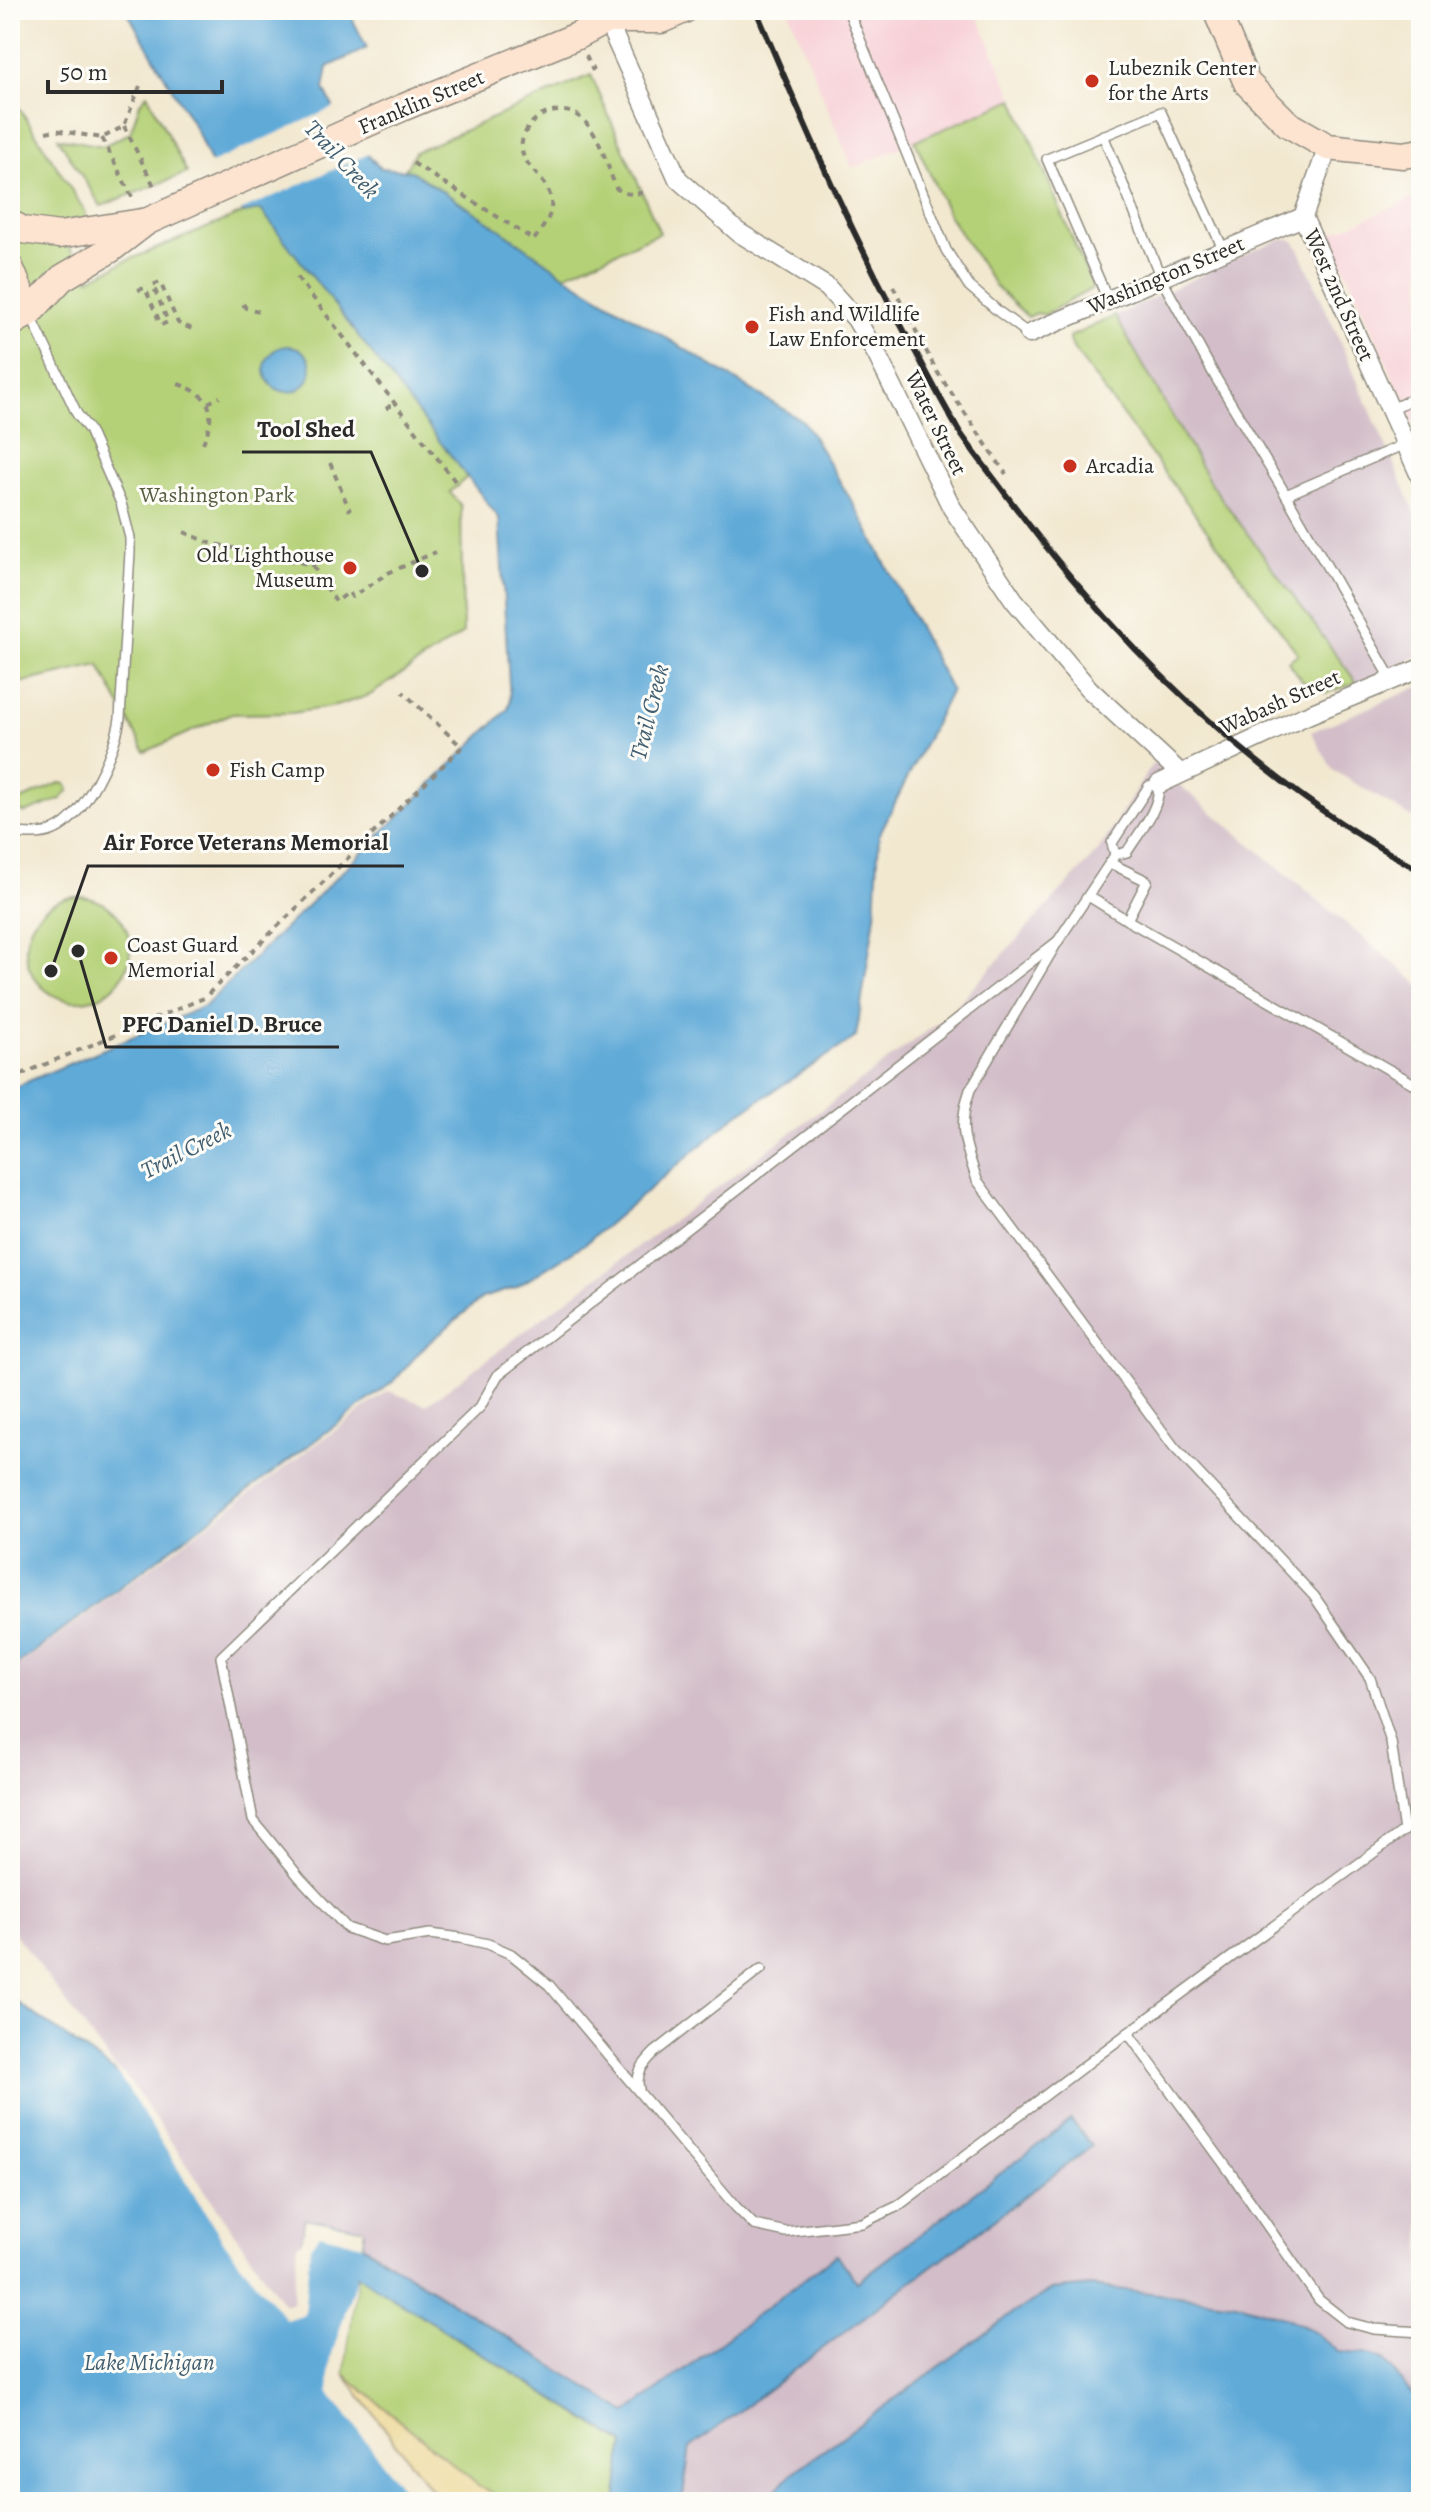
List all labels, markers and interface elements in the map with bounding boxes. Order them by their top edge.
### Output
scale bar [48,44,222,94]
place label: Lubeznik Center for the Arts [1108,53,1257,108]
text: 50 m [60,56,108,88]
street label: Franklin Street [353,62,489,142]
marker: Lubeznik Center for the Arts [1083,72,1101,90]
water label: Trail Creek [297,113,387,206]
street label: West 2nd Street [1296,223,1382,366]
street label: Washington Street [1082,228,1249,322]
place label: Fish and Wildlife Law Enforcement [768,299,926,354]
marker: Fish and Wildlife Law Enforcement [743,318,761,336]
street label: Water Street [897,365,974,480]
callout: Tool Shed [242,404,371,452]
text: Tool Shed [257,413,355,445]
place label: Arcadia [1085,451,1155,481]
marker: Arcadia [1061,457,1079,475]
park label: Washington Park [139,480,294,510]
place label: Old Lighthouse Museum [197,540,334,595]
marker: Old Lighthouse Museum [341,559,359,577]
water label: Trail Creek [622,661,676,763]
street label: Wabash Street [1214,662,1345,742]
place label: Fish Camp [229,755,325,785]
marker: Fish Camp [204,761,222,779]
callout: Air Force Veterans Memorial [88,818,404,866]
text: Air Force Veterans Memorial [103,826,389,858]
place label: Coast Guard Memorial [127,930,239,985]
marker: Coast Guard Memorial [102,949,120,967]
callout: PFC Daniel D. Bruce [106,999,339,1047]
text: PFC Daniel D. Bruce [122,1008,322,1040]
water label: Trail Creek [135,1114,237,1186]
water label: Lake Michigan [83,2346,215,2378]

